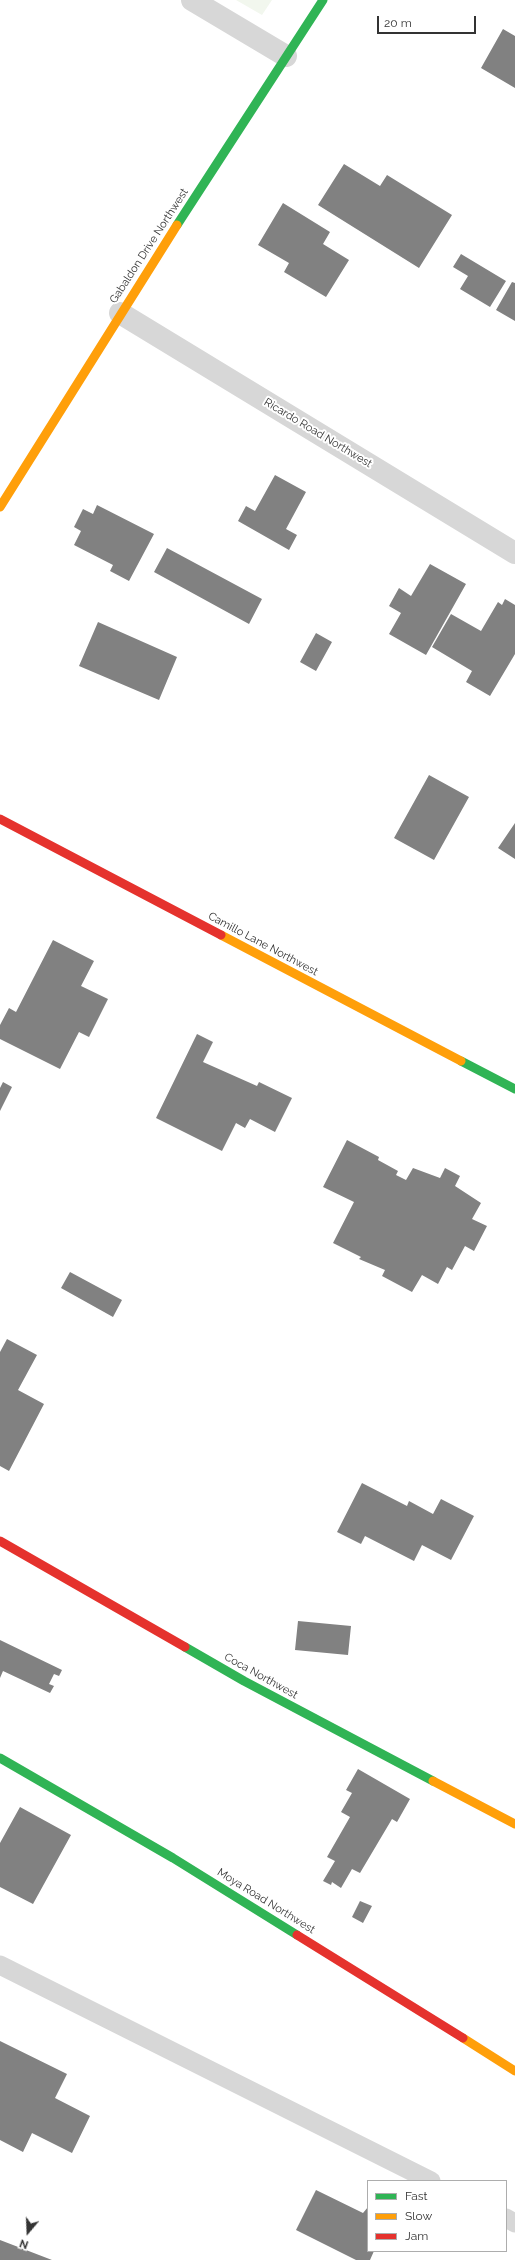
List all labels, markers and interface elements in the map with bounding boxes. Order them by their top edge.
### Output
scale bar [379,8,478,34]
text: 20 m [384,16,412,30]
street label: Gabaldon Drive Northwest [107,186,191,306]
street label: Ricardo Road Northwest [262,396,374,470]
street label: Camillo Lane Northwest [206,909,320,979]
street label: Coca Northwest [222,1650,300,1702]
street label: Moya Road Northwest [215,1866,317,1936]
legend [367,2180,507,2252]
text: Fast [405,2189,428,2203]
text: Slow [405,2209,432,2223]
north arrow [8,2212,48,2252]
text: Jam [405,2229,428,2243]
text: N [18,2236,30,2251]

